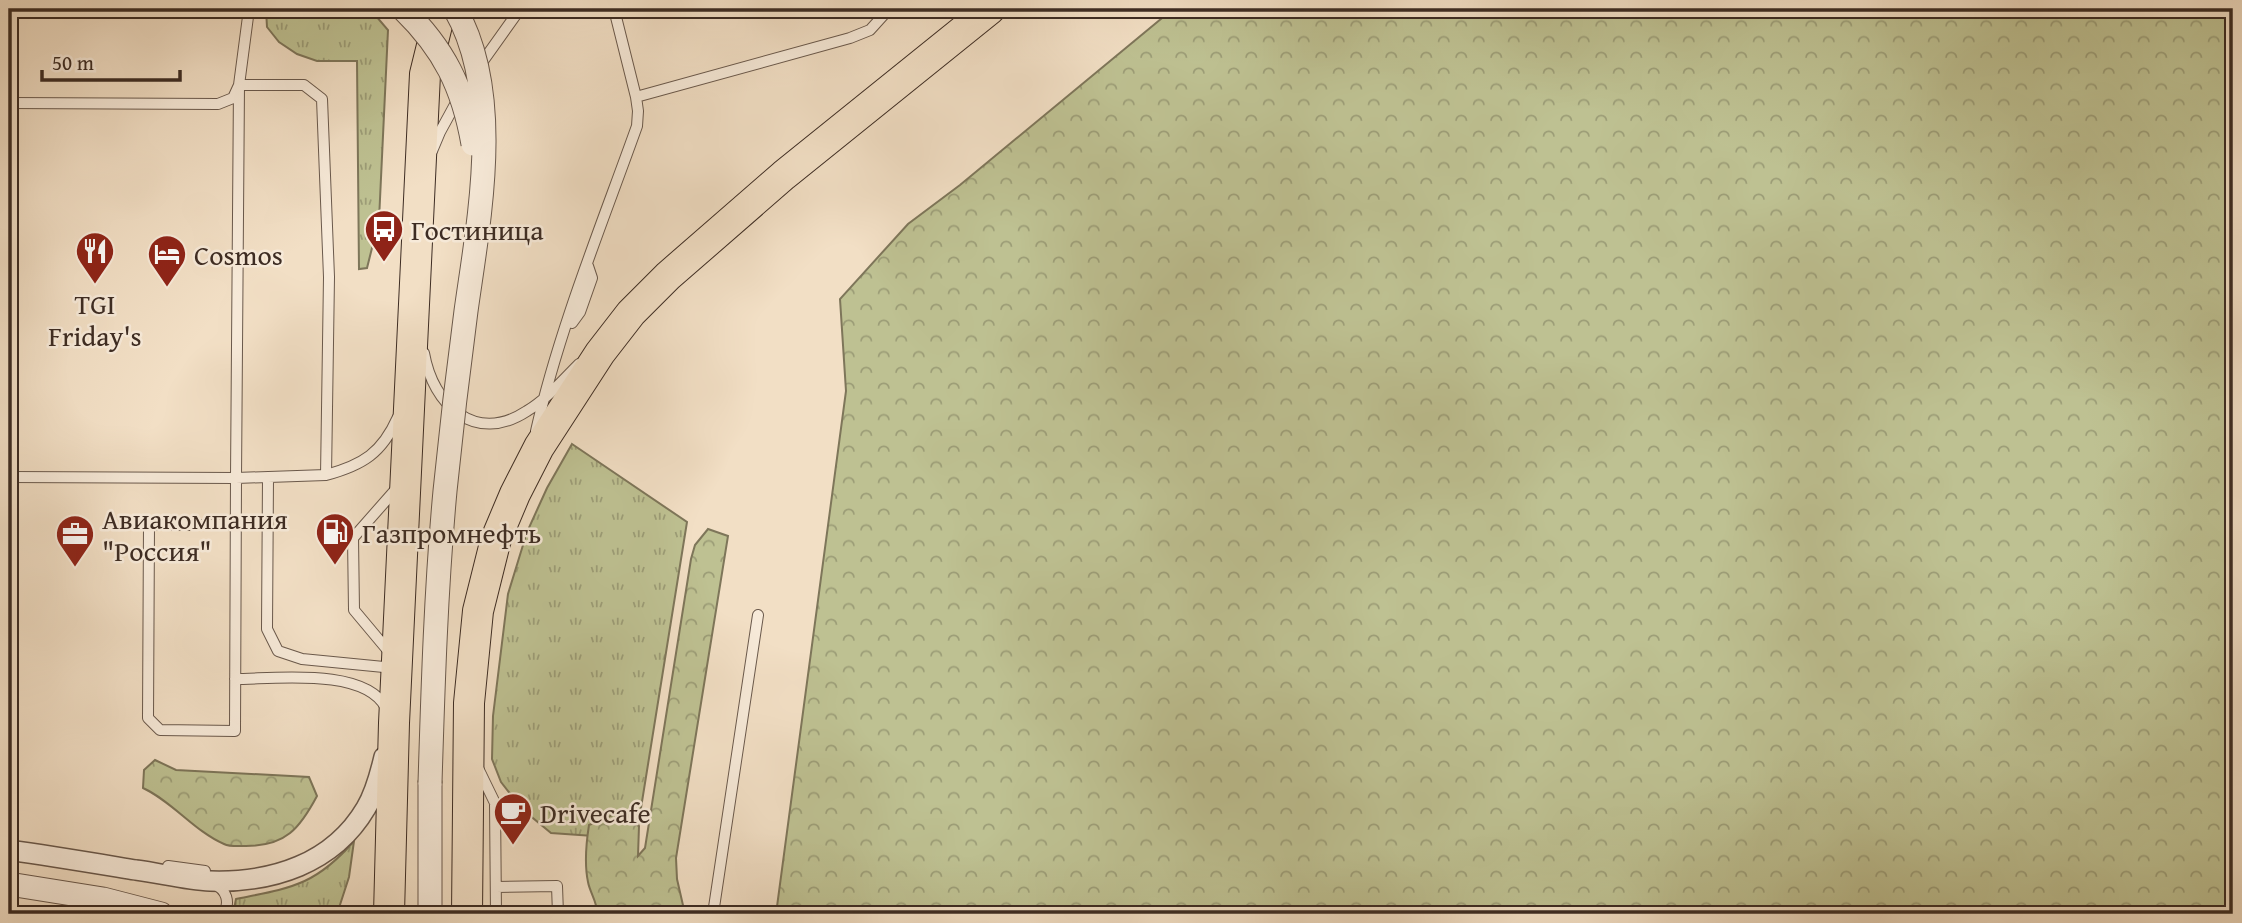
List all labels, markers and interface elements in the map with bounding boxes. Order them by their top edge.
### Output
scale bar [42,38,180,82]
text: 50 m [52,47,94,78]
bus stop icon: Гостиница [363,208,405,263]
place label: Гостиница [411,209,544,250]
restaurant icon: TGI Friday's [74,230,116,285]
hotel icon: Cosmos [146,233,188,288]
place label: Cosmos [194,234,283,275]
place label: TGI Friday's [48,283,142,356]
place label: Авиакомпания "Россия" [102,498,288,571]
fuel station icon: Газпромнефть [314,511,356,566]
place label: Газпромнефть [362,512,541,553]
office icon: Авиакомпания "Россия" [54,513,96,568]
cafe icon: Drivecafe [492,791,534,846]
place label: Drivecafe [540,792,651,833]

